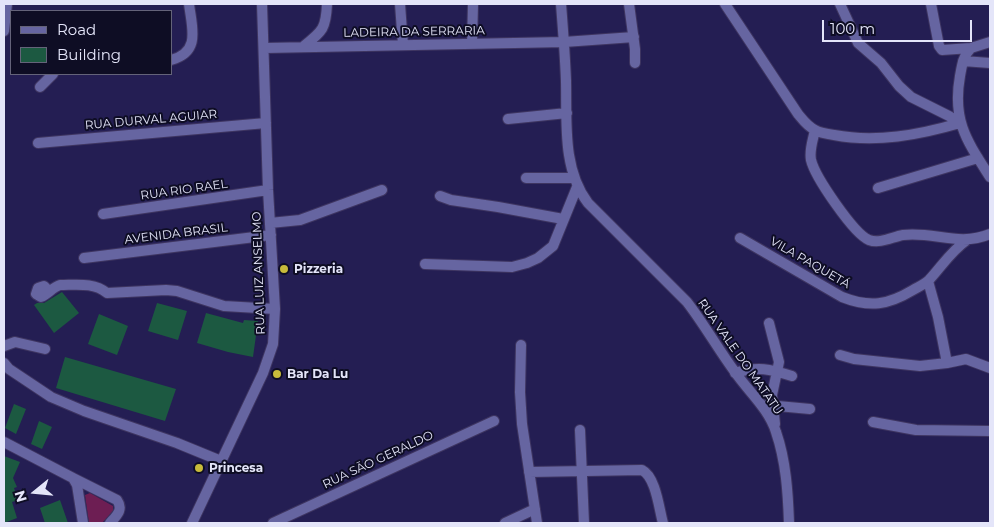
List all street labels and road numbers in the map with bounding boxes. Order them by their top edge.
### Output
street label: LADEIRA DA SERRARIA [343,24,485,40]
street label: RUA DURVAL AGUIAR [84,107,218,133]
street label: RUA RIO RAEL [140,177,228,203]
street label: RUA LUIZ ANSELMO [250,211,268,335]
street label: AVENIDA BRASIL [124,221,228,247]
street label: VILA PAQUETÁ [767,234,853,292]
street label: RUA VALE DO MATATU [694,296,786,418]
street label: RUA SĀO GERALDO [320,428,436,492]

